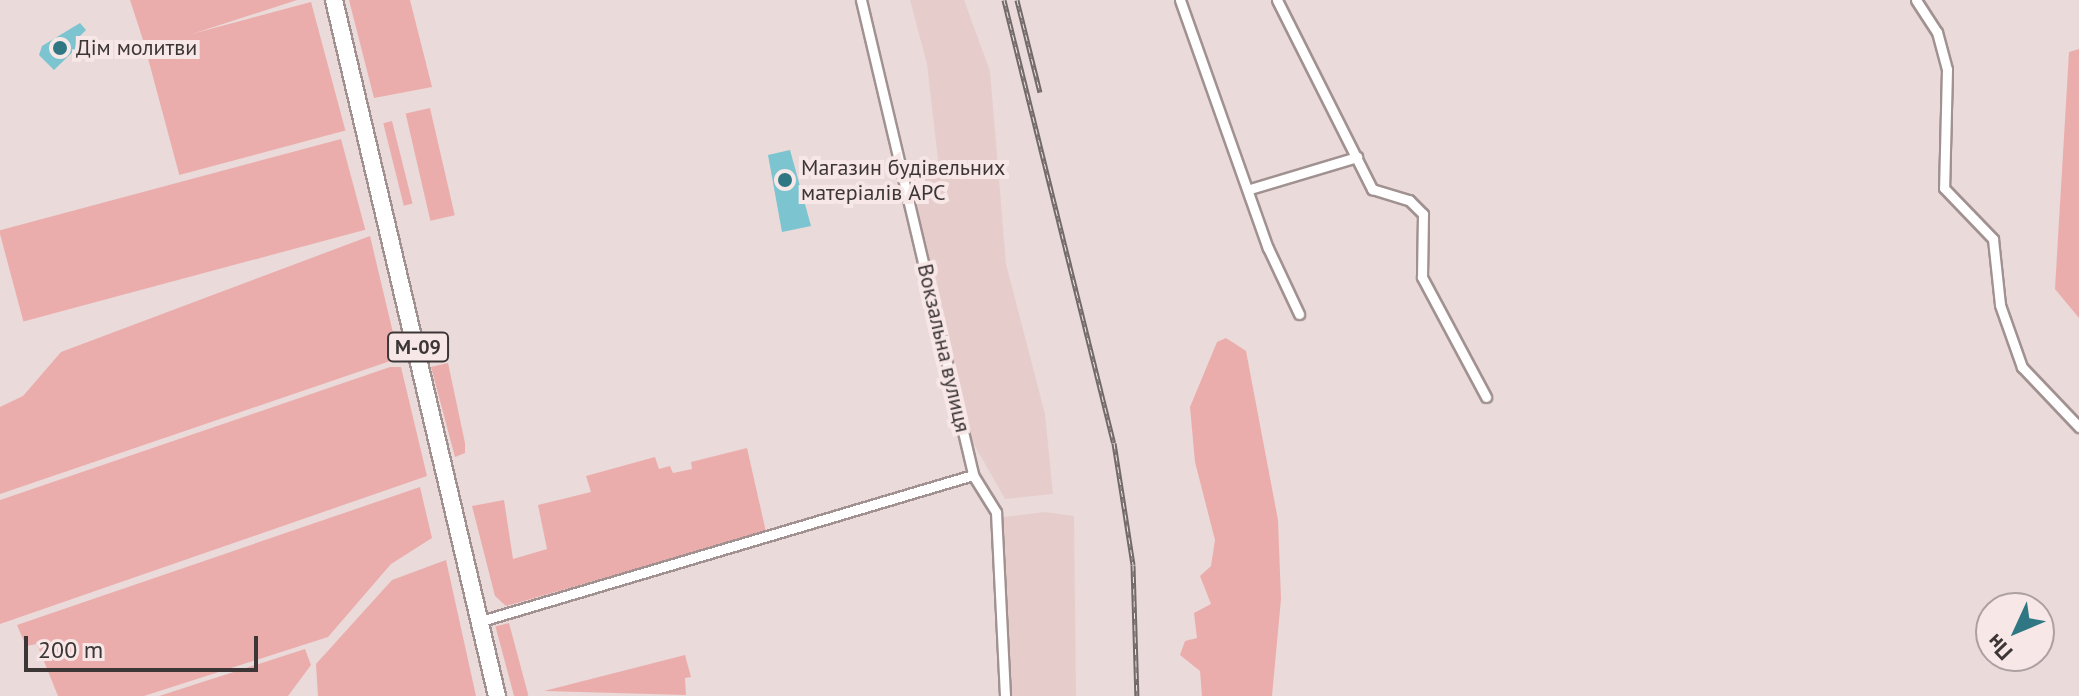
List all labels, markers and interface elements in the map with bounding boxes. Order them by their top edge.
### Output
place label: Дім молитви [76,35,197,61]
marker: Дім молитви [51,39,69,57]
place label: Магазин будівельних матеріалів APC [801,154,1005,206]
marker: Магазин будівельних матеріалів APC [776,171,794,189]
street label: Вокзальна вулиця [912,261,976,435]
road number: М-09 [386,331,450,363]
north arrow [1975,592,2055,672]
scale bar [28,620,262,670]
text: Пн [1980,628,2018,666]
text: 200 m [38,634,103,665]

